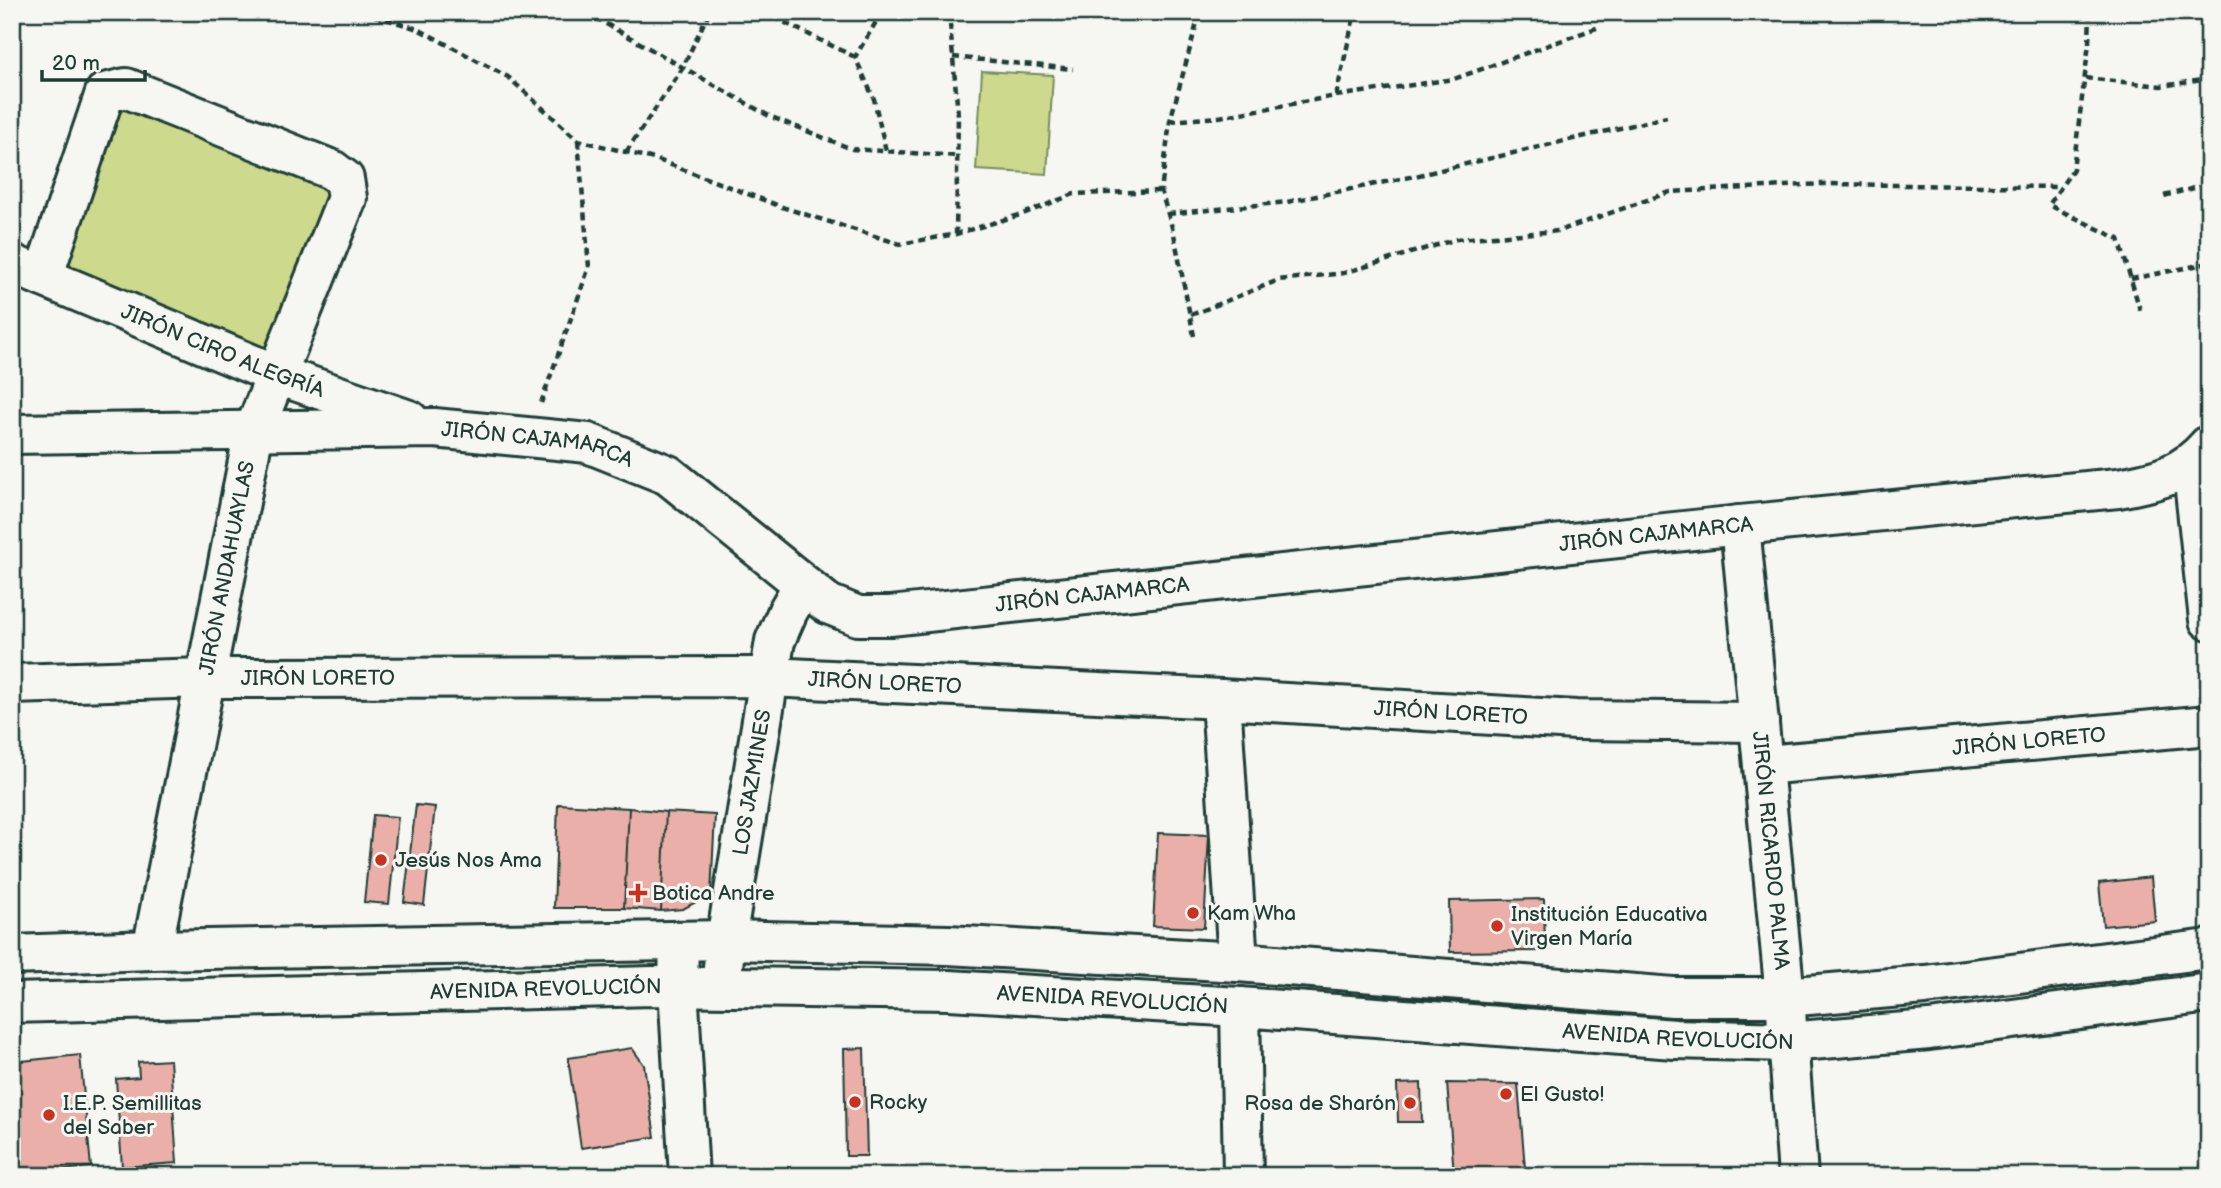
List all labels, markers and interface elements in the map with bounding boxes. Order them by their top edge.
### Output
scale bar [42,38,145,82]
text: 20 m [52,51,100,76]
street label: JIRÓN CIRO ALEGRÍA [117,299,328,403]
street label: JIRÓN CAJAMARCA [440,416,637,472]
street label: JIRÓN ANDAHUAYLAS [194,459,260,677]
street label: JIRÓN CAJAMARCA [1558,511,1754,557]
street label: JIRÓN CAJAMARCA [994,572,1190,617]
street label: JIRÓN LORETO [241,665,395,690]
street label: JIRÓN LORETO [807,666,962,699]
street label: JIRÓN LORETO [1373,696,1529,730]
street label: LOS JAZMINES [728,708,776,857]
street label: JIRÓN LORETO [1951,722,2107,761]
street label: JIRÓN RICARDO PALMA [1747,730,1795,971]
place label: Jesús Nos Ama [395,848,542,873]
marker: Jesús Nos Ama [373,852,389,868]
place label: Botica Andre [652,881,774,906]
marker: Botica Andre [630,885,646,901]
place label: Kam Wha [1207,901,1296,926]
place label: Institución Educativa Virgen María [1511,902,1708,951]
marker: Kam Wha [1185,905,1201,921]
marker: Institución Educativa Virgen María [1489,918,1505,934]
street label: AVENIDA REVOLUCIÓN [430,973,662,1004]
street label: AVENIDA REVOLUCIÓN [996,980,1229,1019]
street label: AVENIDA REVOLUCIÓN [1562,1018,1794,1055]
place label: El Gusto! [1520,1082,1604,1107]
marker: El Gusto! [1498,1086,1514,1102]
place label: Rocky [869,1090,928,1115]
place label: I.E.P. Semillitas del Saber [63,1091,202,1140]
place label: Rosa de Sharón [1244,1091,1396,1116]
marker: Rocky [847,1094,863,1110]
marker: Rosa de Sharón [1402,1095,1418,1111]
marker: I.E.P. Semillitas del Saber [41,1107,57,1123]

